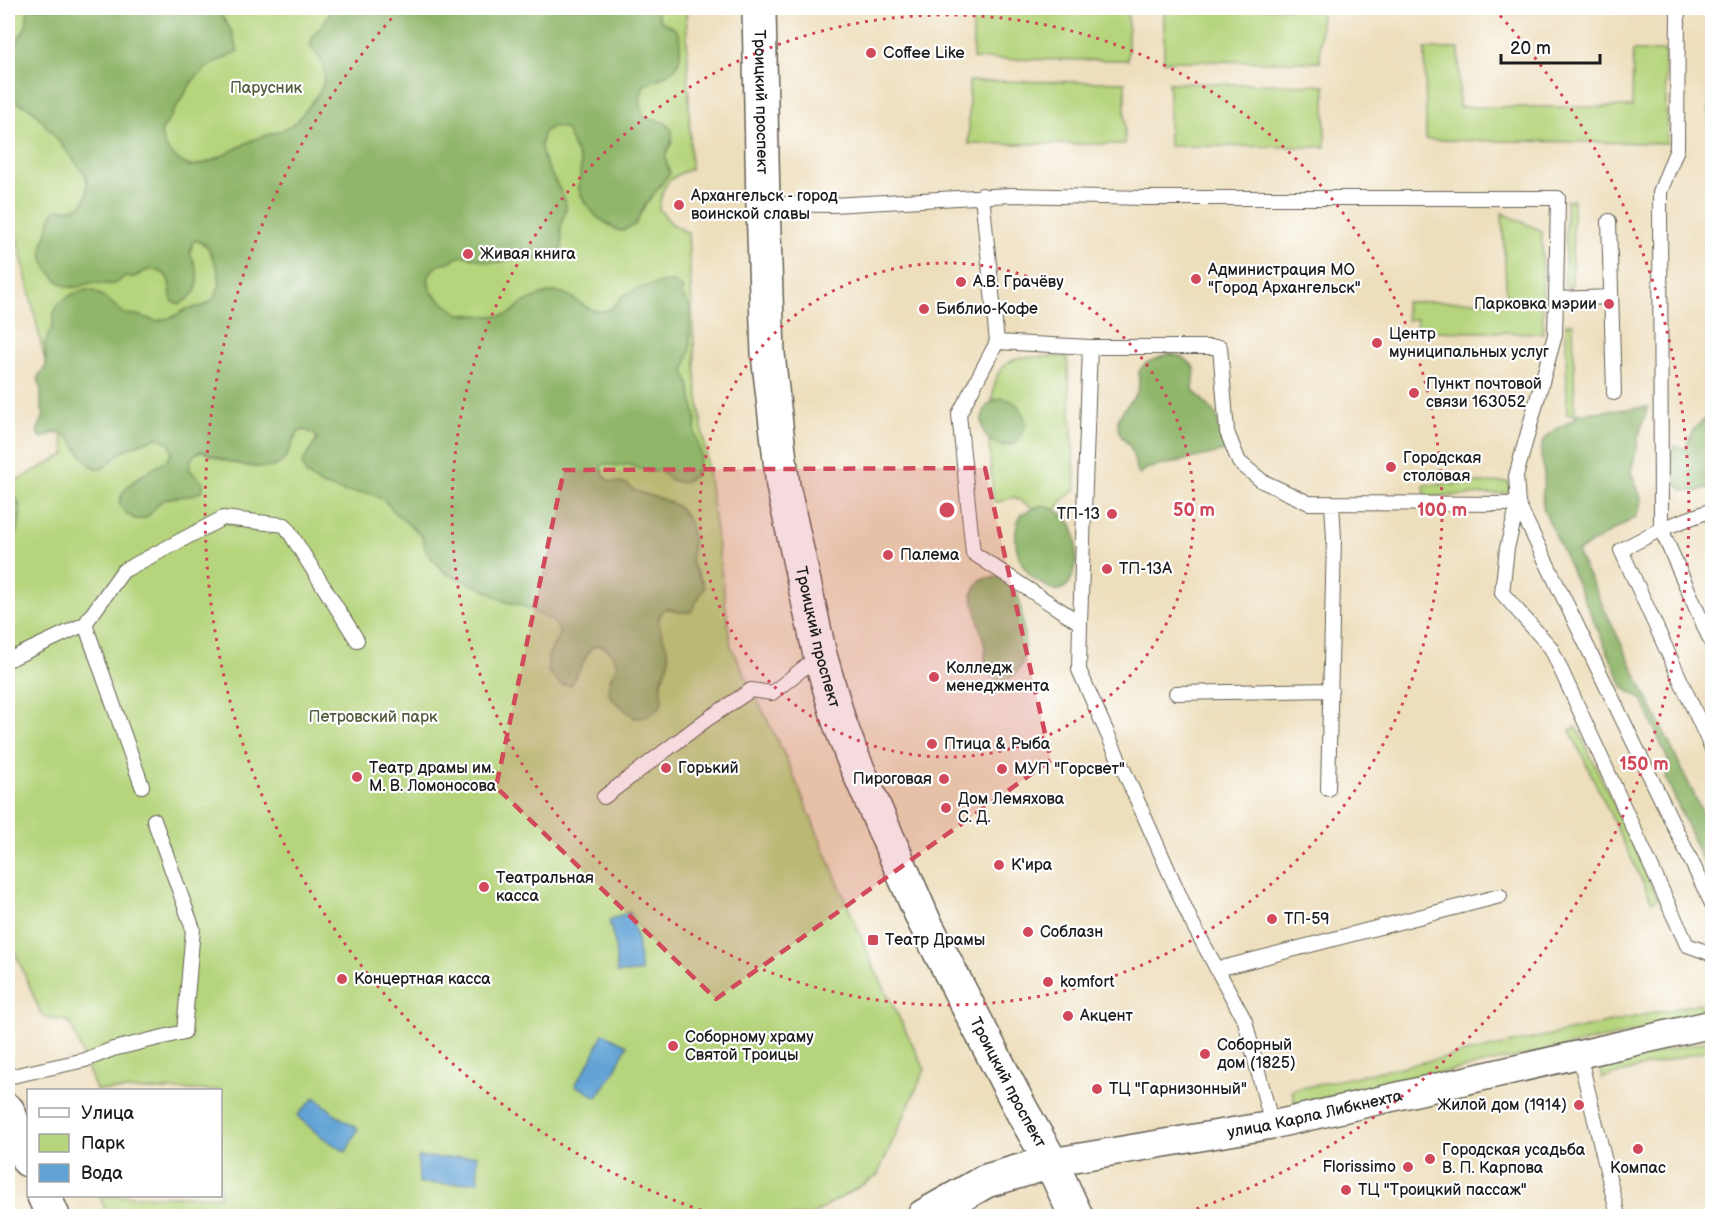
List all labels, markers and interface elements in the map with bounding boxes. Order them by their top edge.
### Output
scale bar [1501,27,1600,65]
street label: Троицкий проспект [750,29,772,175]
text: 20 m [1510,38,1551,59]
place label: Coffee Like [883,44,965,63]
marker: Coffee Like [864,46,878,60]
park label: Парусник [230,79,303,98]
place label: Архангельск - город воинской славы [690,187,838,224]
marker: Архангельск - город воинской славы [672,198,686,212]
place label: Живая книга [480,245,576,264]
marker: Живая книга [461,247,475,261]
place label: Администрация МО "Город Архангельск" [1207,261,1361,298]
marker: Администрация МО "Город Архангельск" [1189,272,1203,286]
place label: А.В. Грачёву [972,273,1064,292]
marker: А.В. Грачёву [954,275,968,289]
place label: Парковка мэрии [1474,295,1597,314]
marker: Парковка мэрии [1602,297,1616,311]
place label: Библио-Кофе [936,300,1038,319]
marker: Библио-Кофе [917,302,931,316]
place label: Центр муниципальных услуг [1389,325,1549,362]
marker: Центр муниципальных услуг [1370,336,1384,350]
place label: Пункт почтовой связи 163052 [1426,375,1542,412]
marker: Пункт почтовой связи 163052 [1407,386,1421,400]
place label: Городская столовая [1403,449,1481,486]
marker: Городская столовая [1384,460,1398,474]
centre of rings [937,500,957,520]
text: 50 m [1173,500,1215,521]
text: 100 m [1417,500,1467,521]
place label: ТП-13 [1057,505,1100,524]
marker: ТП-13 [1105,507,1119,521]
place label: Палема [900,546,960,565]
marker: Палема [881,548,895,562]
place label: ТП-13А [1119,560,1172,579]
marker: ТП-13А [1100,562,1114,576]
street label: Троицкий проспект [791,565,844,710]
place label: Колледж менеджмента [946,659,1050,696]
marker: Колледж менеджмента [927,670,941,684]
park label: Петровский парк [308,708,438,727]
place label: Птица & Рыба [944,735,1051,754]
marker: Птица & Рыба [925,737,939,751]
text: 150 m [1619,754,1669,775]
place label: Театр драмы им. М. В. Ломоносова [369,759,497,796]
place label: Горький [678,759,739,778]
place label: МУП "Горсвет" [1014,760,1125,779]
marker: Горький [659,761,673,775]
marker: МУП "Горсвет" [995,762,1009,776]
marker: Театр драмы им. М. В. Ломоносова [350,770,364,784]
place label: Пироговая [853,770,932,789]
marker: Пироговая [937,772,951,786]
place label: Дом Лемяхова С. Д. [958,790,1065,827]
marker: Дом Лемяхова С. Д. [939,801,953,815]
place label: К'ира [1011,856,1053,875]
marker: К'ира [992,858,1006,872]
place label: Театральная касса [496,869,594,906]
marker: Театральная касса [477,880,491,894]
place label: ТП-59 [1284,910,1330,929]
marker: ТП-59 [1265,912,1279,926]
place label: Соблазн [1040,923,1103,942]
marker: Соблазн [1021,925,1035,939]
place label: Театр Драмы [885,931,985,950]
marker: Театр Драмы [866,933,880,947]
place label: Концертная касса [354,970,491,989]
marker: Концертная касса [335,972,349,986]
place label: komfort [1060,973,1114,992]
marker: komfort [1041,975,1055,989]
place label: Акцент [1079,1007,1134,1026]
marker: Акцент [1061,1009,1075,1023]
street label: Троицкий проспект [966,1014,1051,1151]
place label: Соборному храму Святой Троицы [685,1028,814,1065]
place label: Соборный дом (1825) [1217,1036,1296,1073]
marker: Соборному храму Святой Троицы [666,1039,680,1053]
marker: Соборный дом (1825) [1198,1047,1212,1061]
place label: ТЦ "Гарнизонный" [1109,1080,1247,1099]
marker: ТЦ "Гарнизонный" [1090,1082,1104,1096]
street label: улица Карла Либкнехта [1226,1086,1404,1142]
legend [27,1089,222,1197]
place label: Жилой дом (1914) [1437,1096,1567,1115]
marker: Жилой дом (1914) [1572,1098,1586,1112]
text: Улица [81,1103,135,1124]
text: Парк [81,1133,125,1154]
place label: Городская усадьба В. П. Карпова [1442,1141,1586,1178]
marker: Компас [1631,1142,1645,1156]
marker: Городская усадьба В. П. Карпова [1423,1152,1437,1166]
place label: Florissimo [1322,1158,1396,1177]
place label: Компас [1610,1159,1666,1178]
marker: Florissimo [1401,1160,1415,1174]
text: Вода [81,1163,123,1184]
place label: ТЦ "Троицкий пассаж" [1358,1181,1527,1200]
marker: ТЦ "Троицкий пассаж" [1339,1183,1353,1197]

